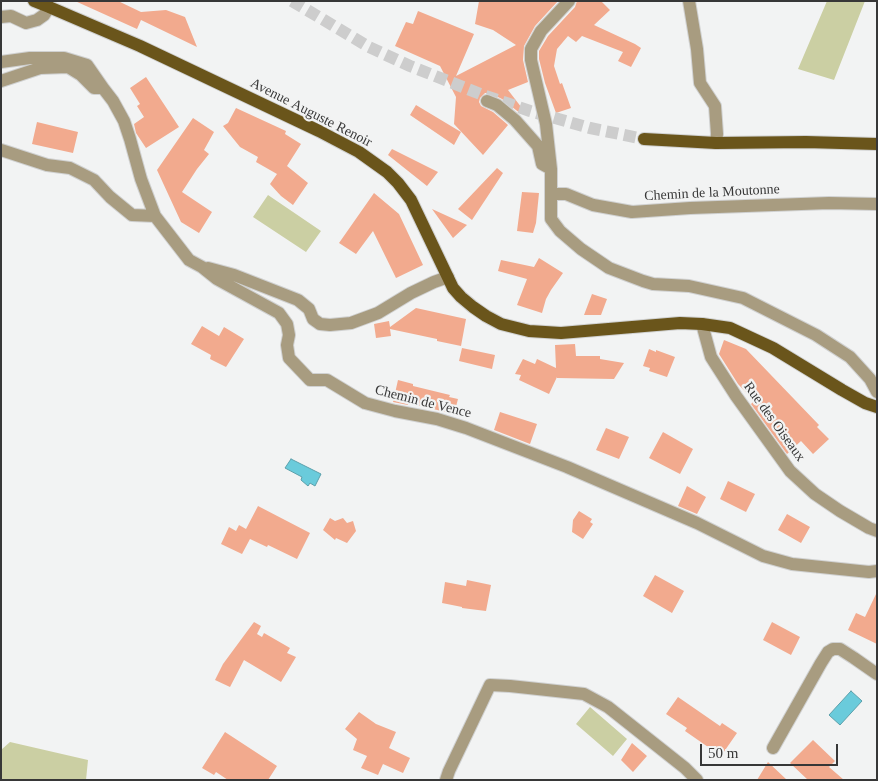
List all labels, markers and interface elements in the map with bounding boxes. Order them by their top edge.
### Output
street label: Avenue Auguste Renoir [247,75,375,151]
street label: Chemin de la Moutonne [644,181,780,205]
street label: Rue des Oiseaux [740,379,808,465]
street label: Chemin de Vence [373,382,473,422]
scale bar [703,734,840,766]
text: 50 m [708,745,738,761]

